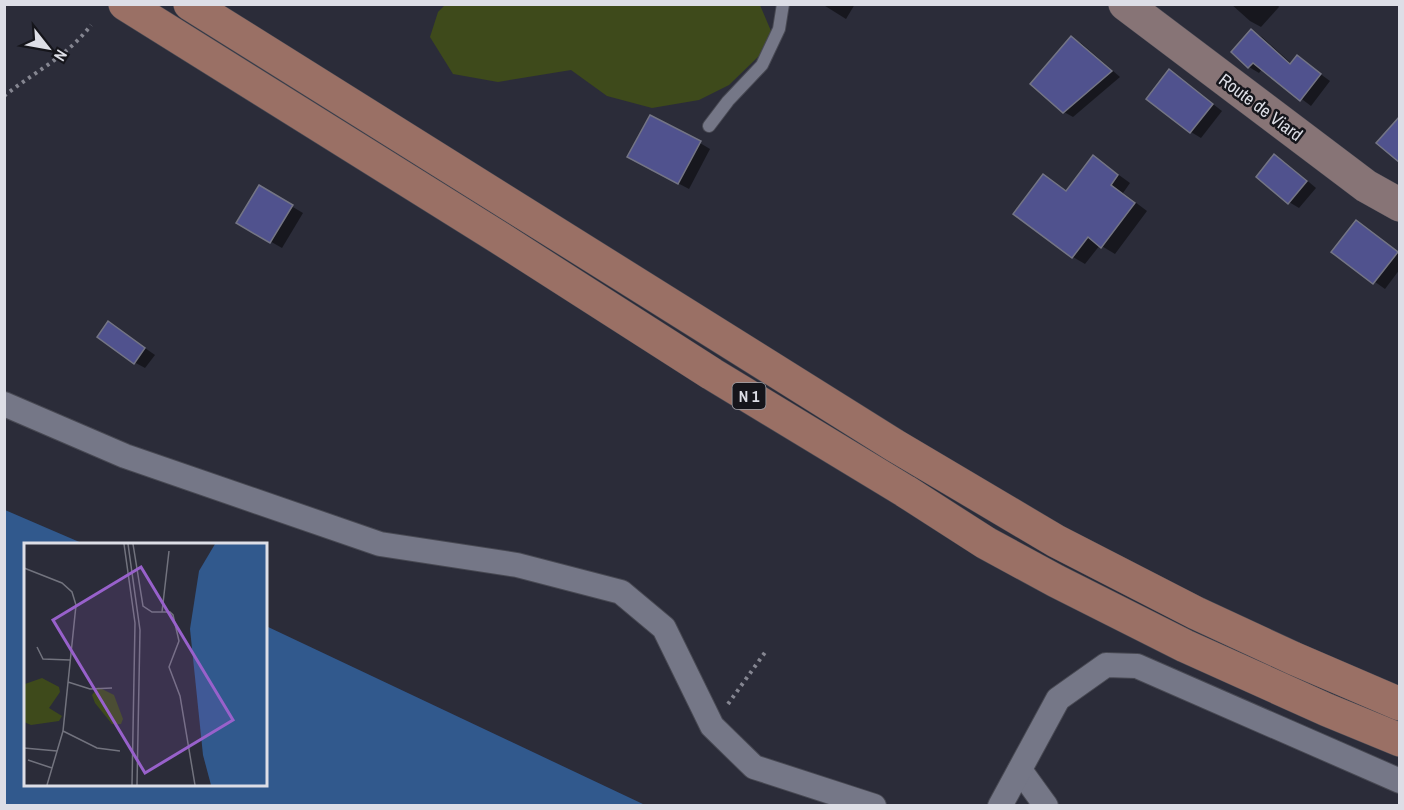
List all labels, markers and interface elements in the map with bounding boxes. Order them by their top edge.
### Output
north arrow [18,18,78,78]
text: N [49,46,73,65]
street label: Route de Viard [1214,67,1308,147]
road number: N 1 [732,383,766,409]
inset map [24,543,267,786]

